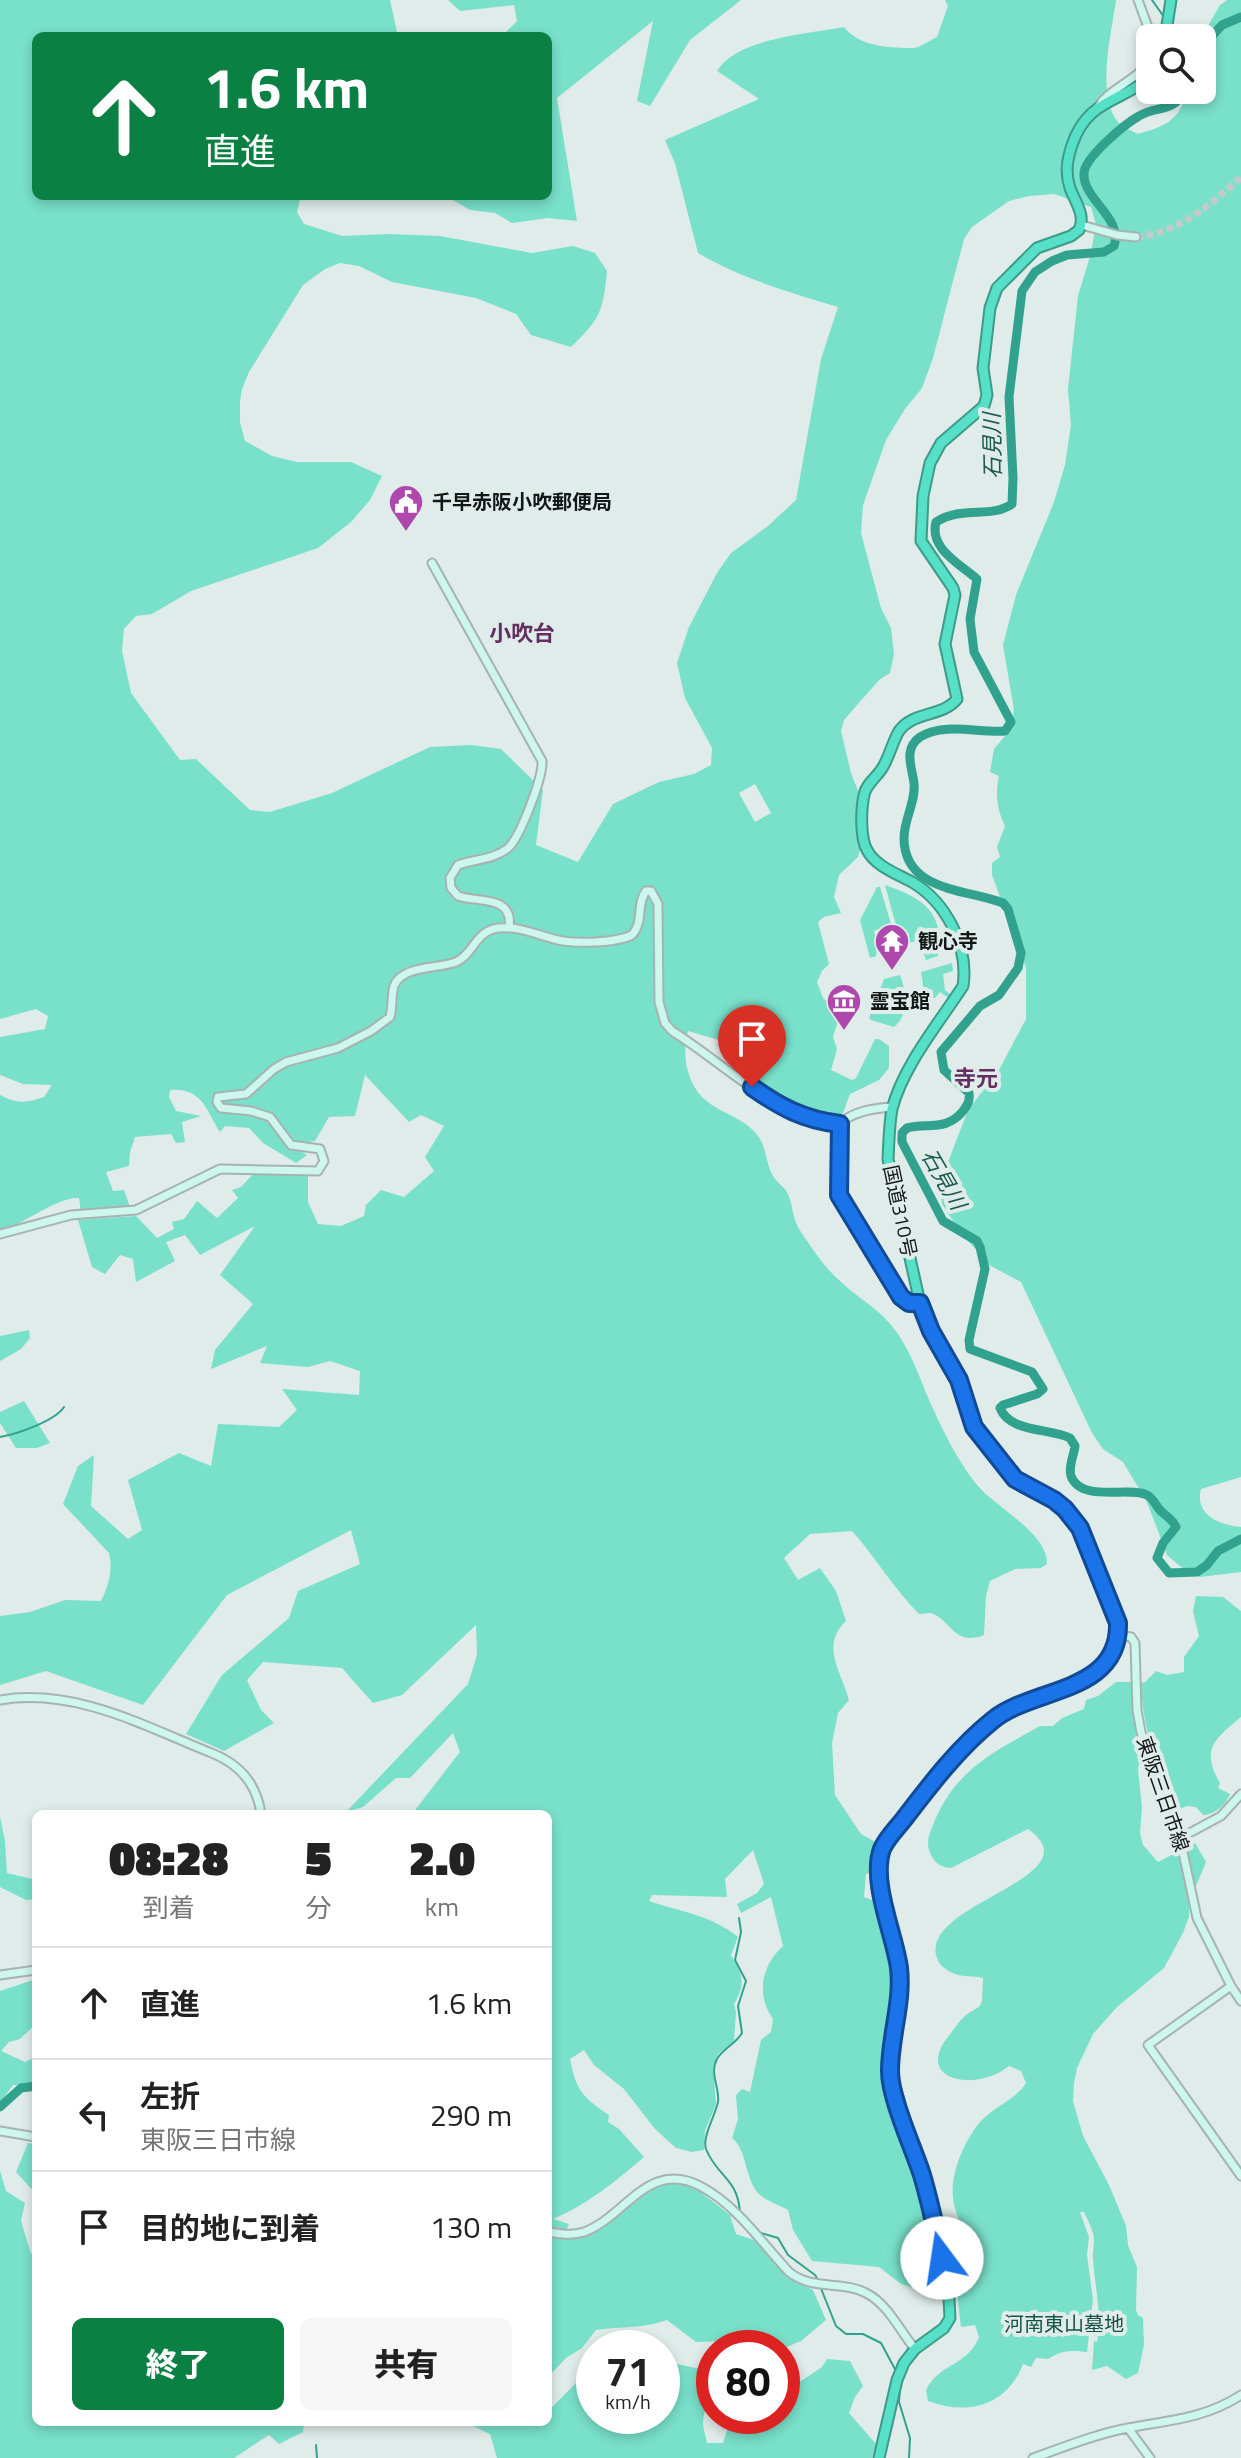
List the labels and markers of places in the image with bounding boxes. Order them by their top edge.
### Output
public building icon: 千早赤阪小吹郵便局 [387,483,425,533]
place label: 千早赤阪小吹郵便局 [432,486,612,517]
temple icon: 観心寺 [873,922,911,972]
place label: 観心寺 [918,925,978,956]
museum icon: 霊宝館 [825,982,863,1032]
place label: 霊宝館 [870,985,930,1016]
pin [718,1005,786,1087]

